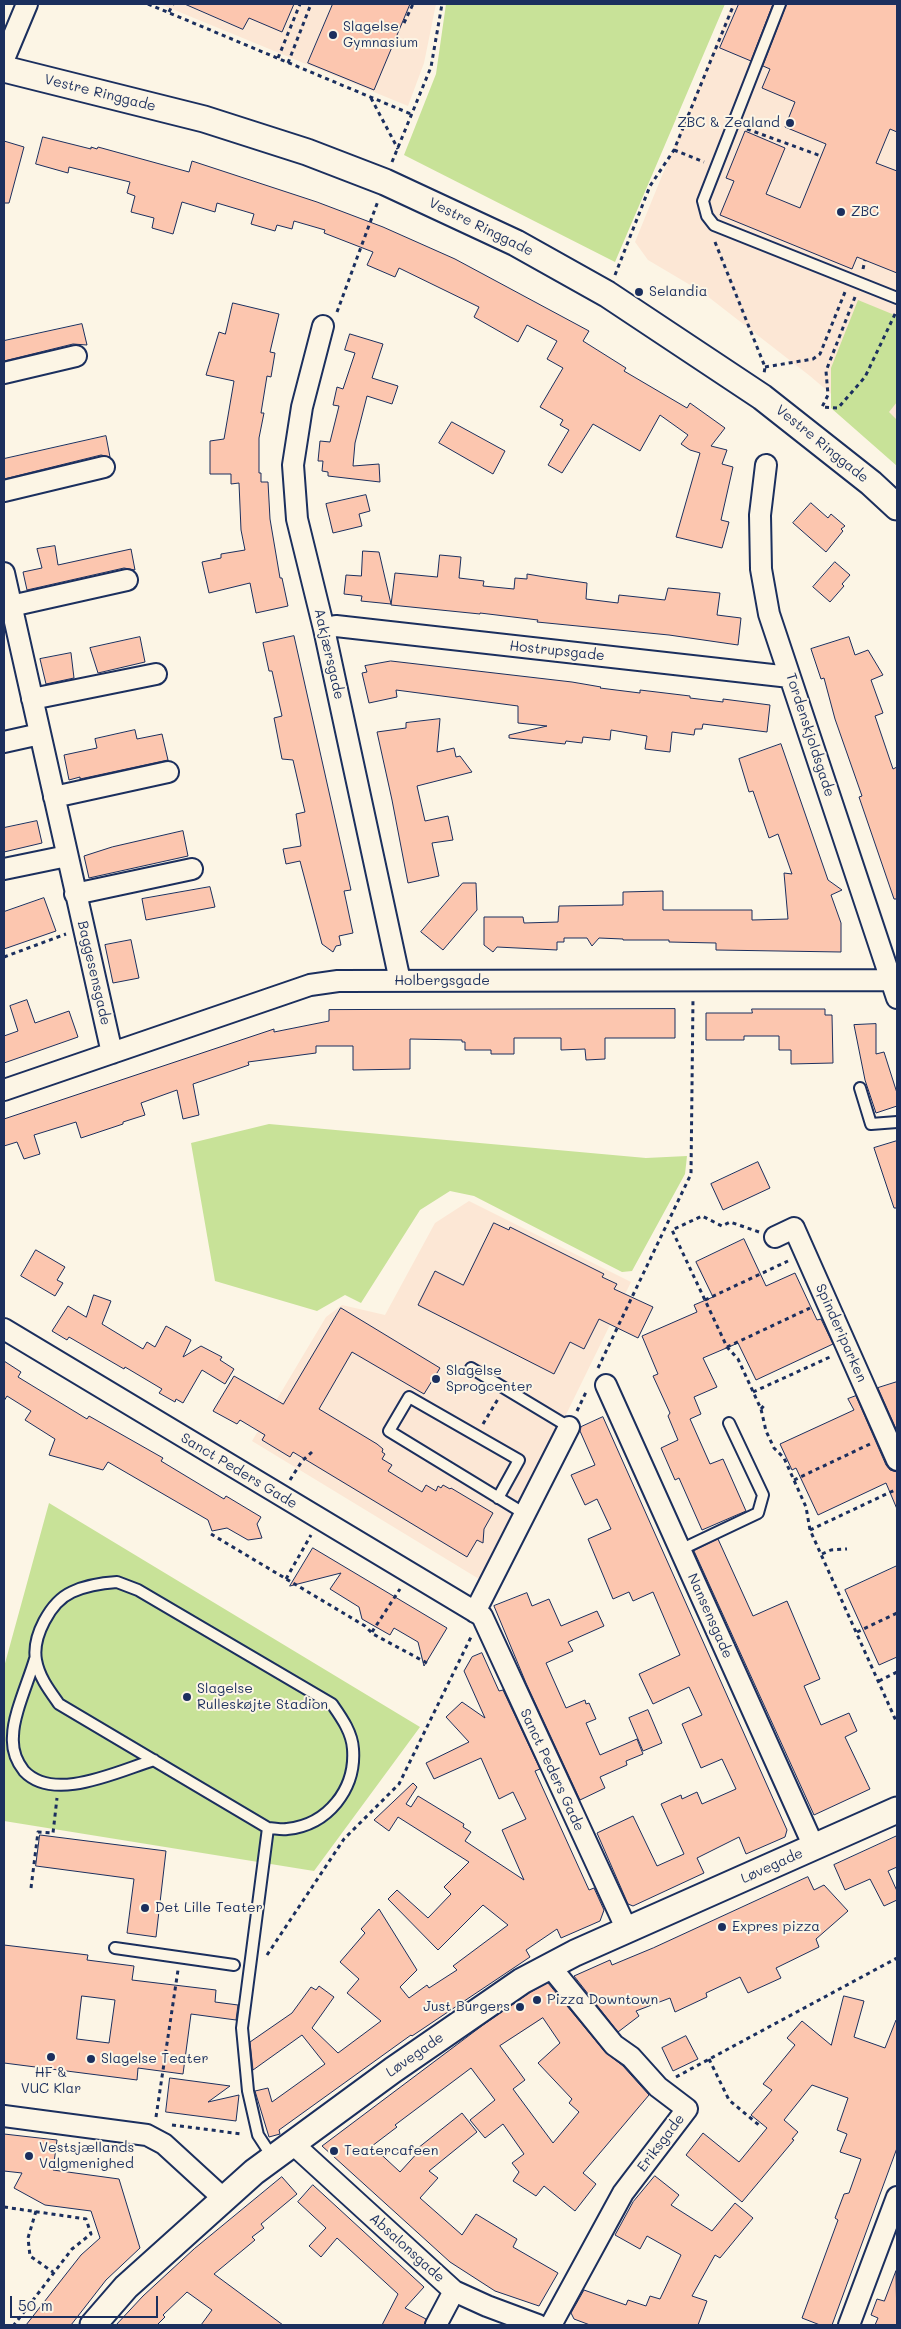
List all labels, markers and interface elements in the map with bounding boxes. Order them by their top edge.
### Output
place label: Slagelse Gymnasium [343,19,418,52]
marker: Slagelse Gymnasium [327,29,339,41]
street label: Vestre Ringgade [43,71,157,115]
place label: ZBC & Zealand [677,115,780,131]
marker: ZBC & Zealand [784,117,796,129]
street label: Vestre Ringgade [426,194,536,260]
place label: ZBC [851,204,879,220]
marker: ZBC [835,206,847,218]
place label: Selandia [649,284,707,300]
marker: Selandia [633,286,645,298]
street label: Vestre Ringgade [772,401,872,487]
street label: Aakjærsgade [310,607,348,701]
street label: Hostrupsgade [509,638,605,664]
street label: Tordenskjoldsgade [782,671,838,799]
street label: Baggesensgade [74,919,114,1027]
street label: Holbergsgade [394,973,490,989]
street label: Spinderiparken [812,1281,870,1385]
place label: Slagelse Sprogcenter [446,1363,532,1395]
marker: Slagelse Sprogcenter [430,1373,442,1385]
street label: Sanct Peders Gade [178,1430,300,1512]
street label: Nansensgade [684,1571,736,1661]
place label: Slagelse Rulleskøjte Stadion [197,1681,328,1714]
marker: Slagelse Rulleskøjte Stadion [181,1691,193,1703]
street label: Sanct Peders Gade [516,1706,588,1834]
street label: Løvegade [738,1845,806,1887]
place label: Det Lille Teater [155,1900,263,1916]
marker: Det Lille Teater [139,1902,151,1914]
place label: Expres pizza [732,1919,820,1935]
marker: Expres pizza [716,1921,728,1933]
place label: Pizza Downtown [547,1992,658,2008]
marker: Pizza Downtown [531,1994,543,2006]
place label: Just Burgers [423,1999,510,2015]
marker: Just Burgers [514,2001,526,2013]
street label: Løvegade [383,2029,447,2081]
marker: HF & VUC Klar [45,2051,57,2063]
place label: Slagelse Teater [101,2051,208,2067]
marker: Slagelse Teater [85,2053,97,2065]
place label: HF & VUC Klar [21,2065,81,2098]
street label: Eriksgade [634,2111,688,2175]
place label: Vestsjællands Valgmenighed [39,2140,134,2172]
place label: Teatercafeen [344,2143,439,2159]
marker: Teatercafeen [328,2145,340,2157]
marker: Vestsjællands Valgmenighed [23,2150,35,2162]
street label: Absalonsgade [366,2210,448,2286]
scale bar [12,2286,160,2318]
text: 50 m [18,2295,53,2315]

